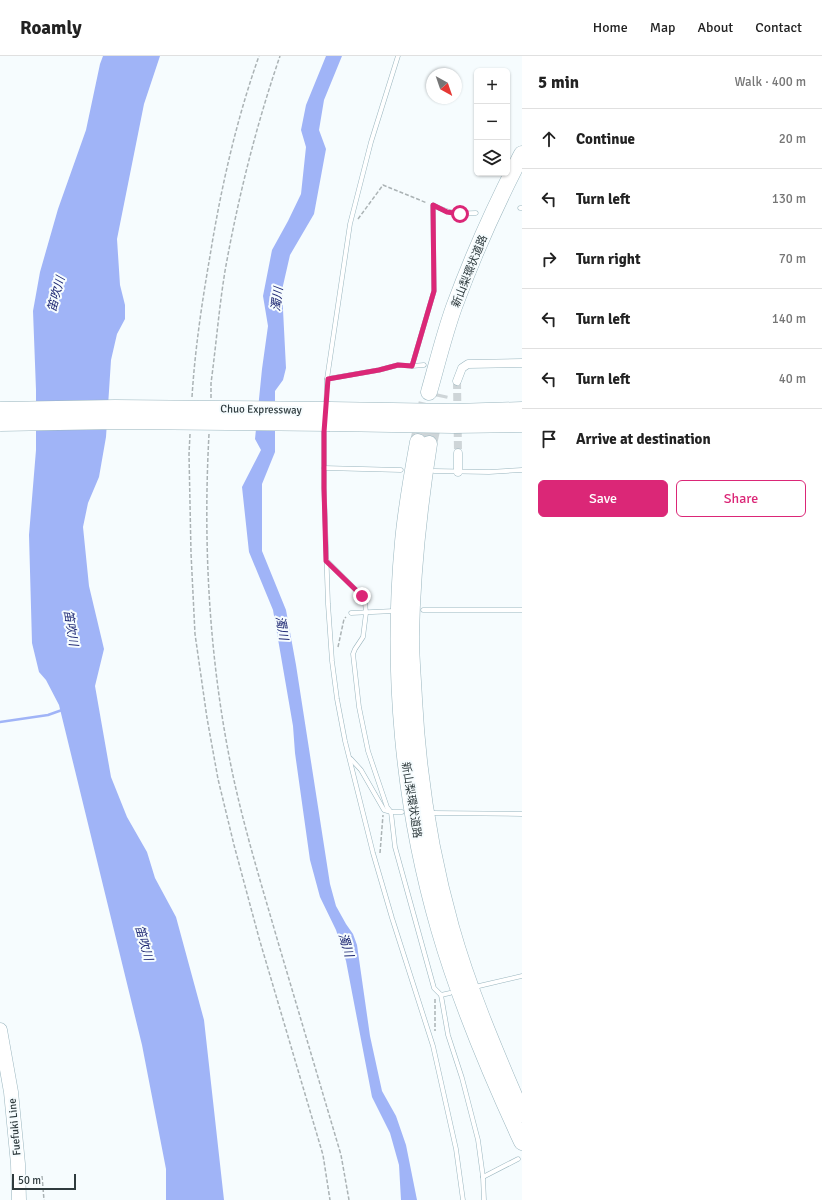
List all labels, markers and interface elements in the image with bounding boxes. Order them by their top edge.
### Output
text: Roamly [20,16,82,40]
text: Home [593,19,628,36]
text: Map [650,19,675,36]
text: About [697,19,733,36]
text: Contact [755,19,802,36]
north arrow [426,68,462,104]
map controls [474,68,510,176]
button: + [474,68,510,104]
text: 5 min [538,72,579,93]
text: Walk · 400 m [735,74,806,90]
button: − [474,104,510,140]
icon: ahead [538,128,560,150]
text: Continue [576,130,635,148]
text: 20 m [779,131,806,147]
button: layers [474,140,510,176]
icon: left [538,188,560,210]
text: Turn left [576,190,630,208]
text: 130 m [772,191,806,207]
route start [451,205,469,223]
street label: 新山梨環状道路 [449,233,490,309]
icon: right [538,248,560,270]
text: Turn right [576,250,641,268]
text: 70 m [779,251,806,267]
water label: 笛吹川 [45,273,69,313]
water label: 濁川 [269,284,287,312]
icon: left [538,308,560,330]
text: Turn left [576,310,630,328]
text: 140 m [772,311,806,327]
icon: left [538,368,560,390]
text: Turn left [576,370,630,388]
text: 40 m [779,371,806,387]
street label: Chuo Expressway [220,402,303,417]
icon: arrive [538,428,560,450]
text: Arrive at destination [576,430,711,448]
button: Save [538,480,668,517]
button: Share [676,480,806,517]
route end [353,587,371,605]
water label: 笛吹川 [60,609,81,649]
water label: 濁川 [272,615,291,643]
street label: 新山梨環状道路 [399,761,424,839]
water label: 笛吹川 [131,924,156,964]
water label: 濁川 [335,931,357,961]
street label: Fuefuki Line [6,1098,23,1156]
scale bar [12,1172,76,1191]
text: 50 m [18,1174,41,1187]

